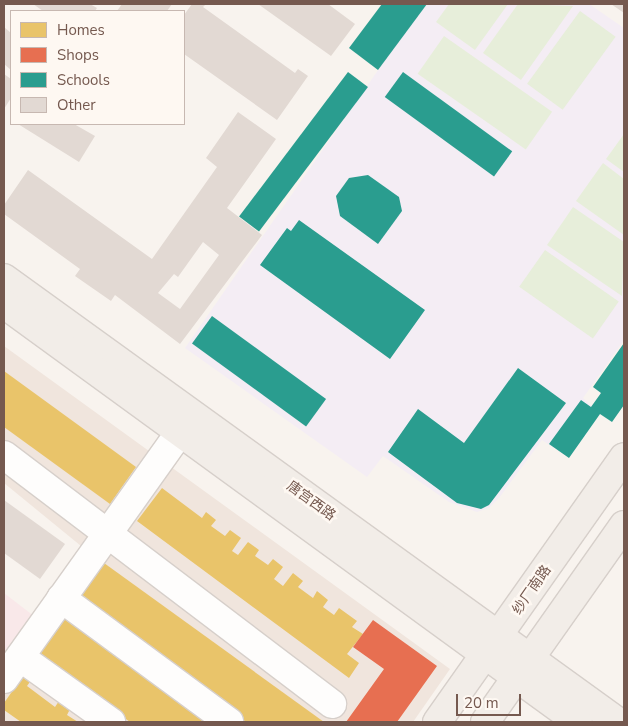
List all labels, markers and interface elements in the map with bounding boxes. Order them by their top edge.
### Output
legend [10,10,185,125]
text: Homes [57,20,105,40]
text: Shops [57,45,99,65]
text: Schools [57,70,110,90]
text: Other [57,95,96,115]
street label: 唐宫西路 [283,478,339,524]
street label: 纱厂南路 [509,562,555,618]
scale bar [458,684,523,716]
text: 20 m [464,693,499,713]

